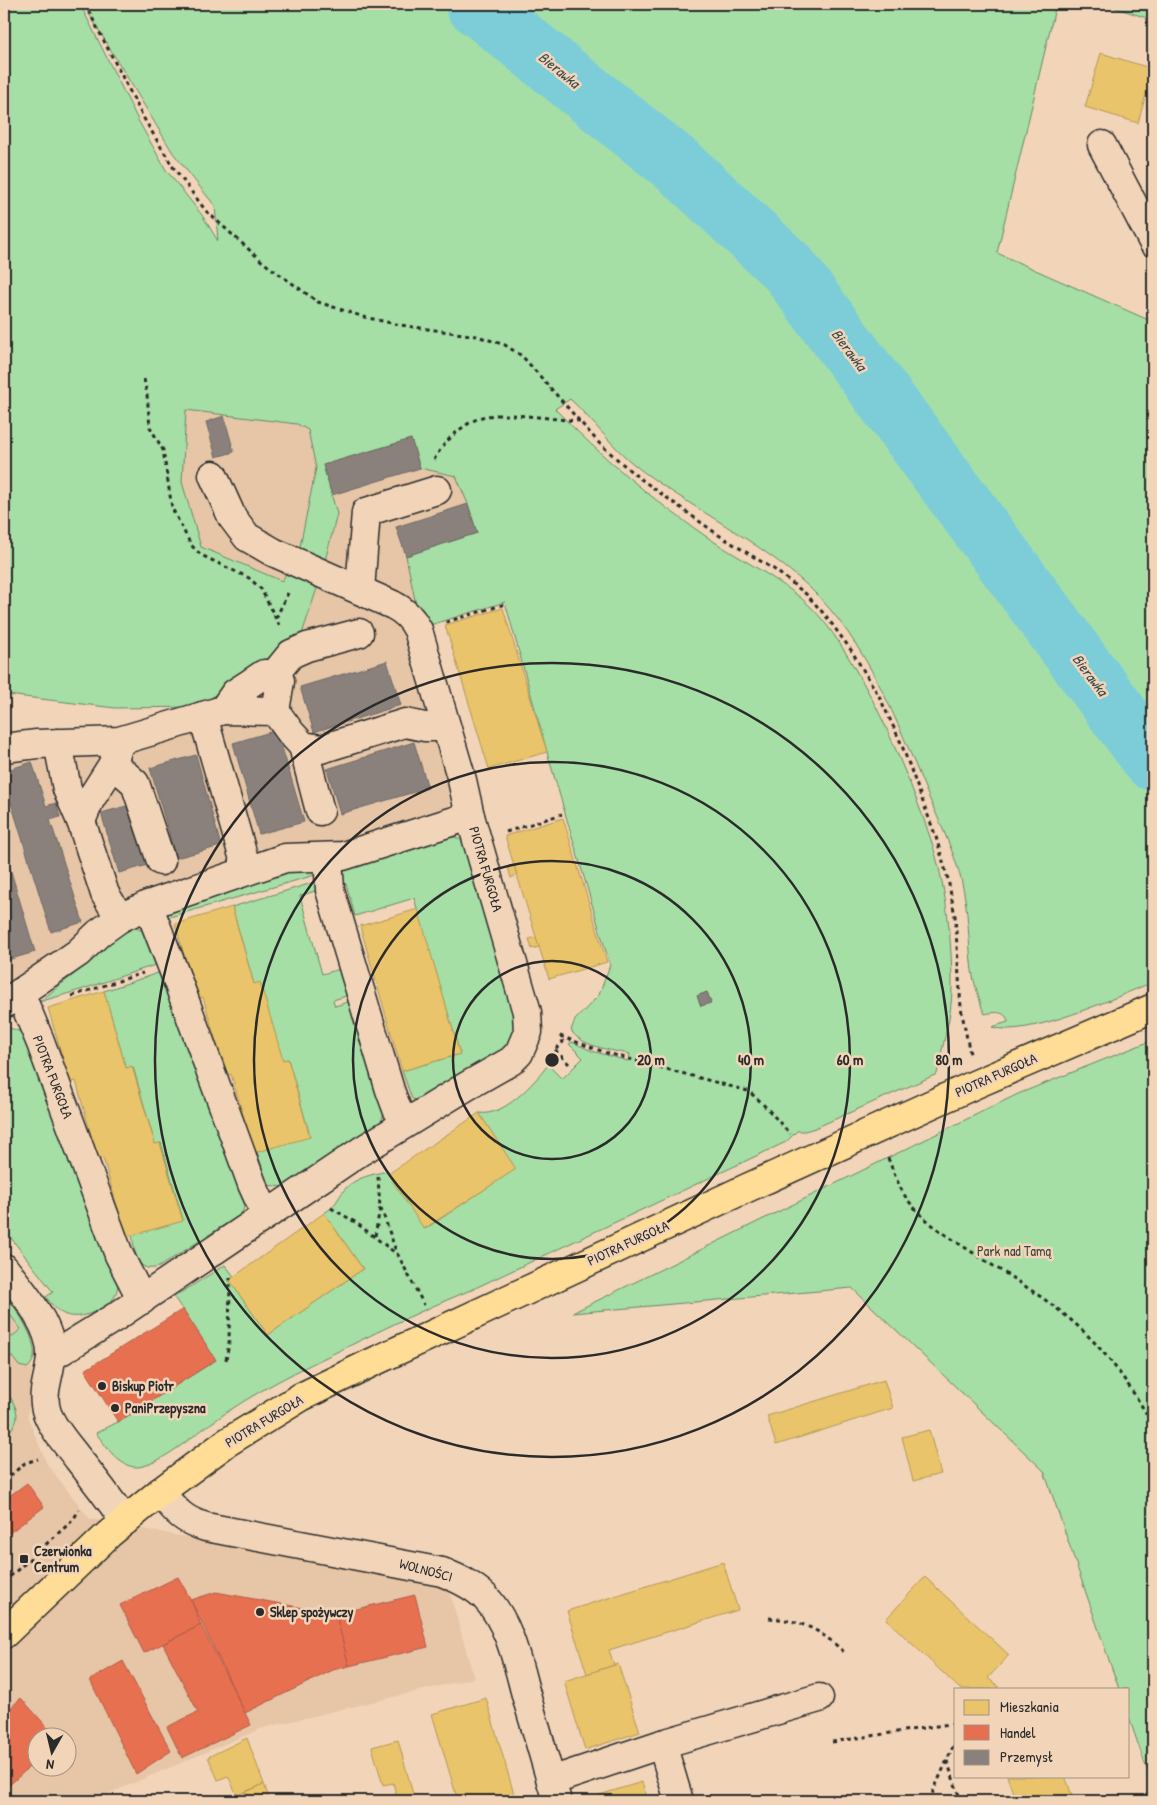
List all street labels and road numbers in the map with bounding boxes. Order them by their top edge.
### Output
street label: PIOTRA FURGOŁA [465,824,508,914]
street label: PIOTRA FURGOŁA [29,1032,78,1121]
street label: PIOTRA FURGOŁA [952,1048,1040,1101]
street label: PIOTRA FURGOŁA [584,1215,672,1270]
street label: PIOTRA FURGOŁA [221,1390,306,1451]
street label: WOLNOŚCI [397,1553,455,1586]

